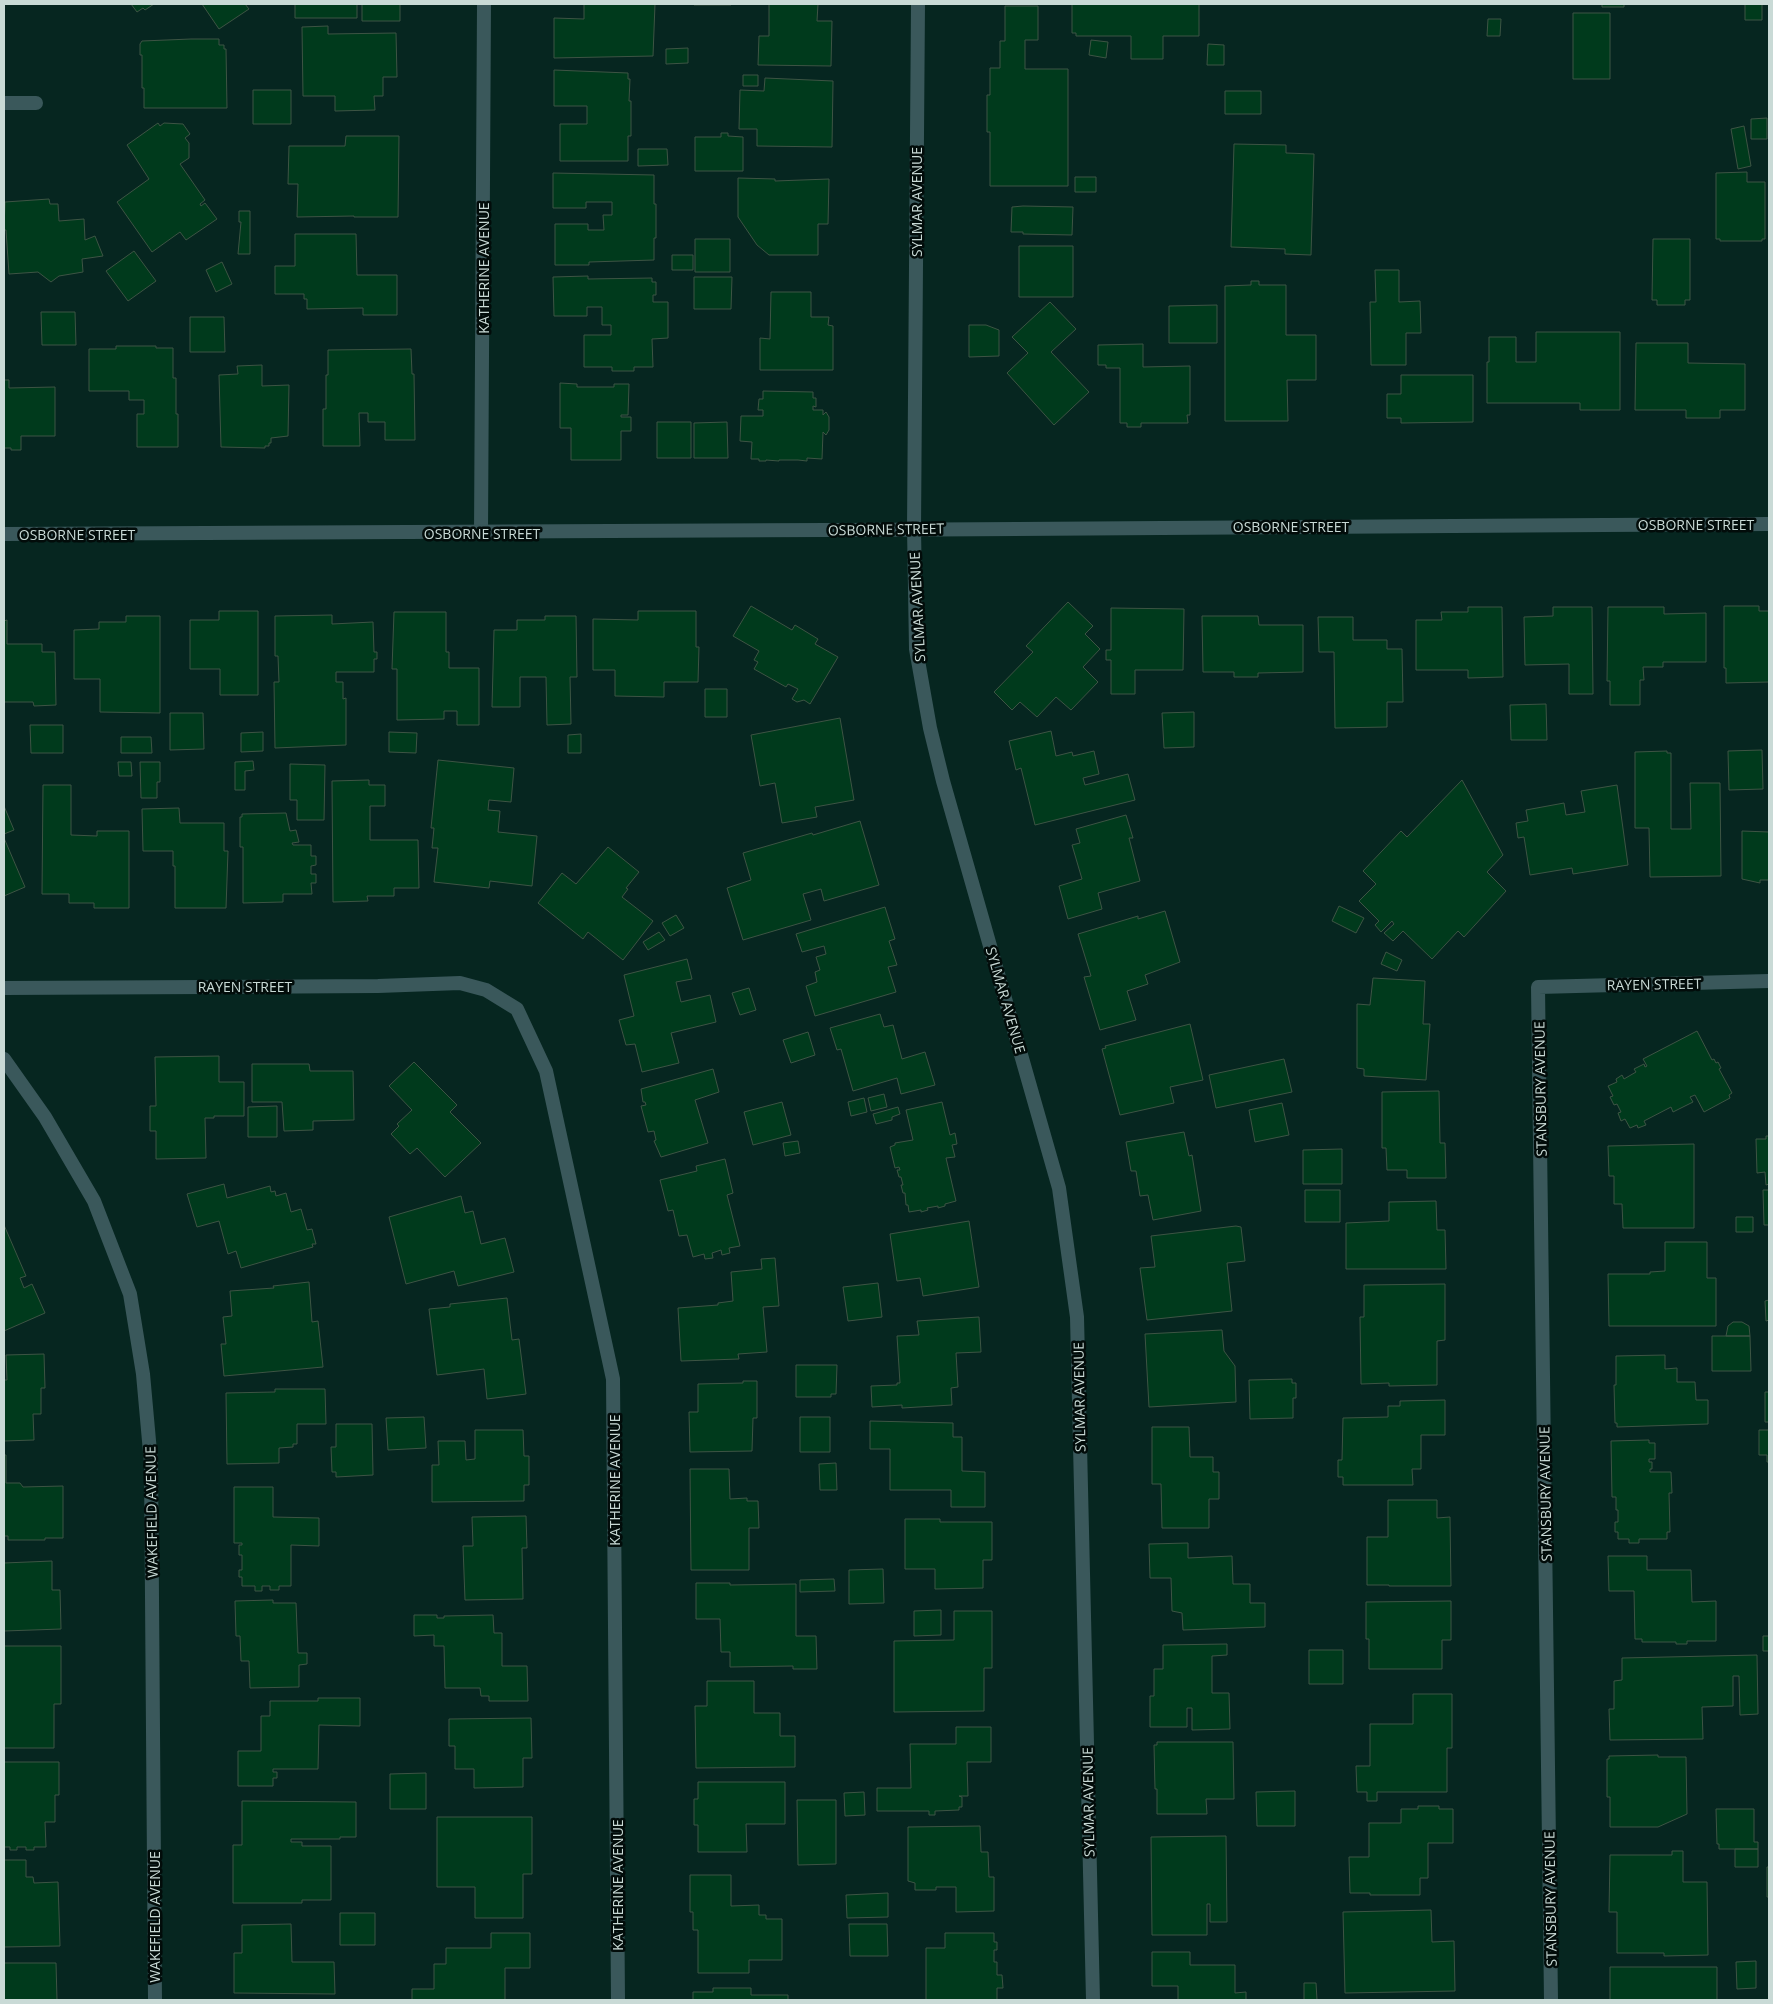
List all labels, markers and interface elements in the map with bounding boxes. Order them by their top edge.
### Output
street label: SYLMAR AVENUE [907,147,926,257]
street label: KATHERINE AVENUE [474,202,493,334]
street label: OSBORNE STREET [1638,515,1754,534]
street label: OSBORNE STREET [1233,517,1349,536]
street label: OSBORNE STREET [828,518,945,540]
street label: OSBORNE STREET [424,524,540,543]
street label: OSBORNE STREET [19,525,135,544]
street label: SYLMAR AVENUE [905,552,929,662]
street label: SYLMAR AVENUE [982,944,1030,1056]
street label: RAYEN STREET [1607,974,1702,994]
street label: RAYEN STREET [198,977,293,996]
street label: STANSBURY AVENUE [1529,1021,1551,1157]
street label: SYLMAR AVENUE [1069,1342,1089,1452]
street label: KATHERINE AVENUE [605,1414,624,1546]
street label: STANSBURY AVENUE [1534,1426,1556,1562]
street label: WAKEFIELD AVENUE [140,1446,162,1578]
street label: SYLMAR AVENUE [1078,1747,1098,1857]
street label: KATHERINE AVENUE [608,1819,627,1951]
street label: STANSBURY AVENUE [1539,1831,1561,1967]
street label: WAKEFIELD AVENUE [145,1851,164,1983]

